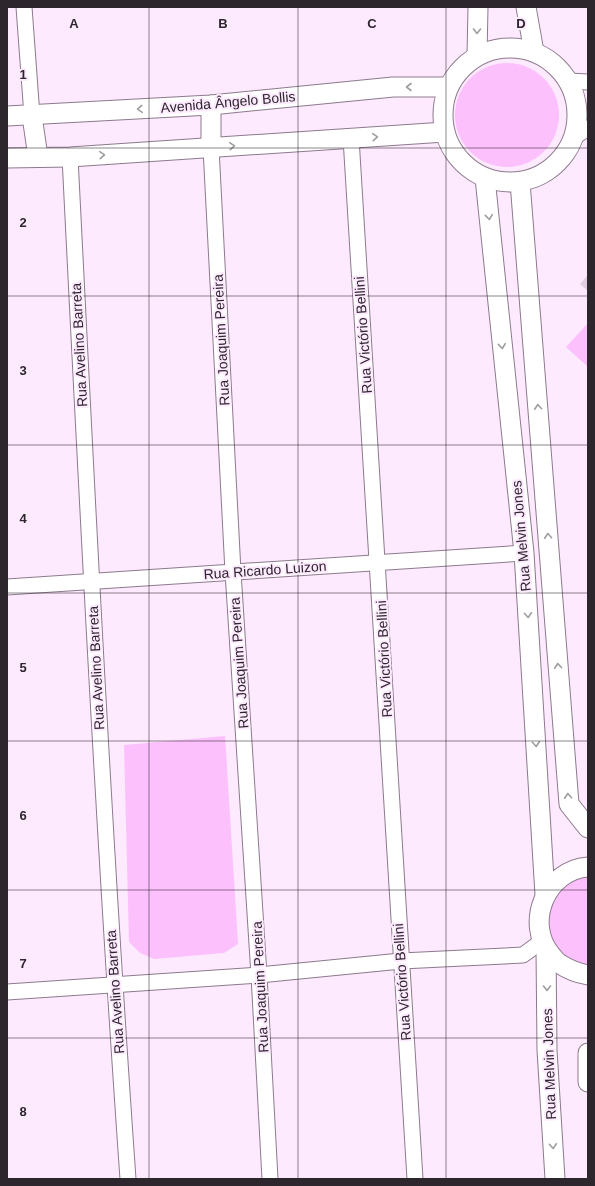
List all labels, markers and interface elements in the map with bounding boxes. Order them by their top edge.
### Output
text: A [69,16,79,31]
text: B [218,16,228,31]
text: C [367,16,377,31]
text: D [516,16,526,31]
one-way arrow [473,28,481,34]
text: 1 [19,67,27,82]
one-way arrow [406,83,412,91]
street label: Avenida Ângelo Bollis [160,88,296,116]
one-way arrow [137,105,143,114]
one-way arrow [372,132,378,141]
one-way arrow [229,142,235,151]
one-way arrow [99,151,105,160]
one-way arrow [484,214,493,220]
text: 2 [19,215,27,230]
street label: Rua Joaquim Pereira [210,274,232,406]
street label: Rua Victório Bellini [351,276,375,394]
street label: Rua Avelino Barreta [68,282,90,407]
one-way arrow [498,343,507,349]
text: 3 [19,363,27,378]
one-way arrow [533,404,542,410]
street label: Rua Melvin Jones [508,480,534,592]
text: 4 [19,511,27,526]
one-way arrow [543,533,552,539]
street label: Rua Ricardo Luizon [203,558,327,582]
street label: Rua Joaquim Pereira [226,597,252,729]
street label: Rua Victório Bellini [373,600,395,718]
street label: Rua Avelino Barreta [85,605,107,730]
one-way arrow [523,612,532,618]
text: 5 [19,660,27,675]
one-way arrow [554,663,563,669]
one-way arrow [532,741,540,747]
one-way arrow [564,793,573,799]
text: 6 [19,808,27,823]
street label: Rua Joaquim Pereira [249,921,271,1053]
street label: Rua Victório Bellini [390,923,414,1041]
street label: Rua Avelino Barreta [103,929,127,1055]
text: 7 [19,956,27,971]
one-way arrow [543,985,551,991]
street label: Rua Melvin Jones [539,1008,559,1120]
text: 8 [19,1104,27,1119]
one-way arrow [549,1143,558,1149]

